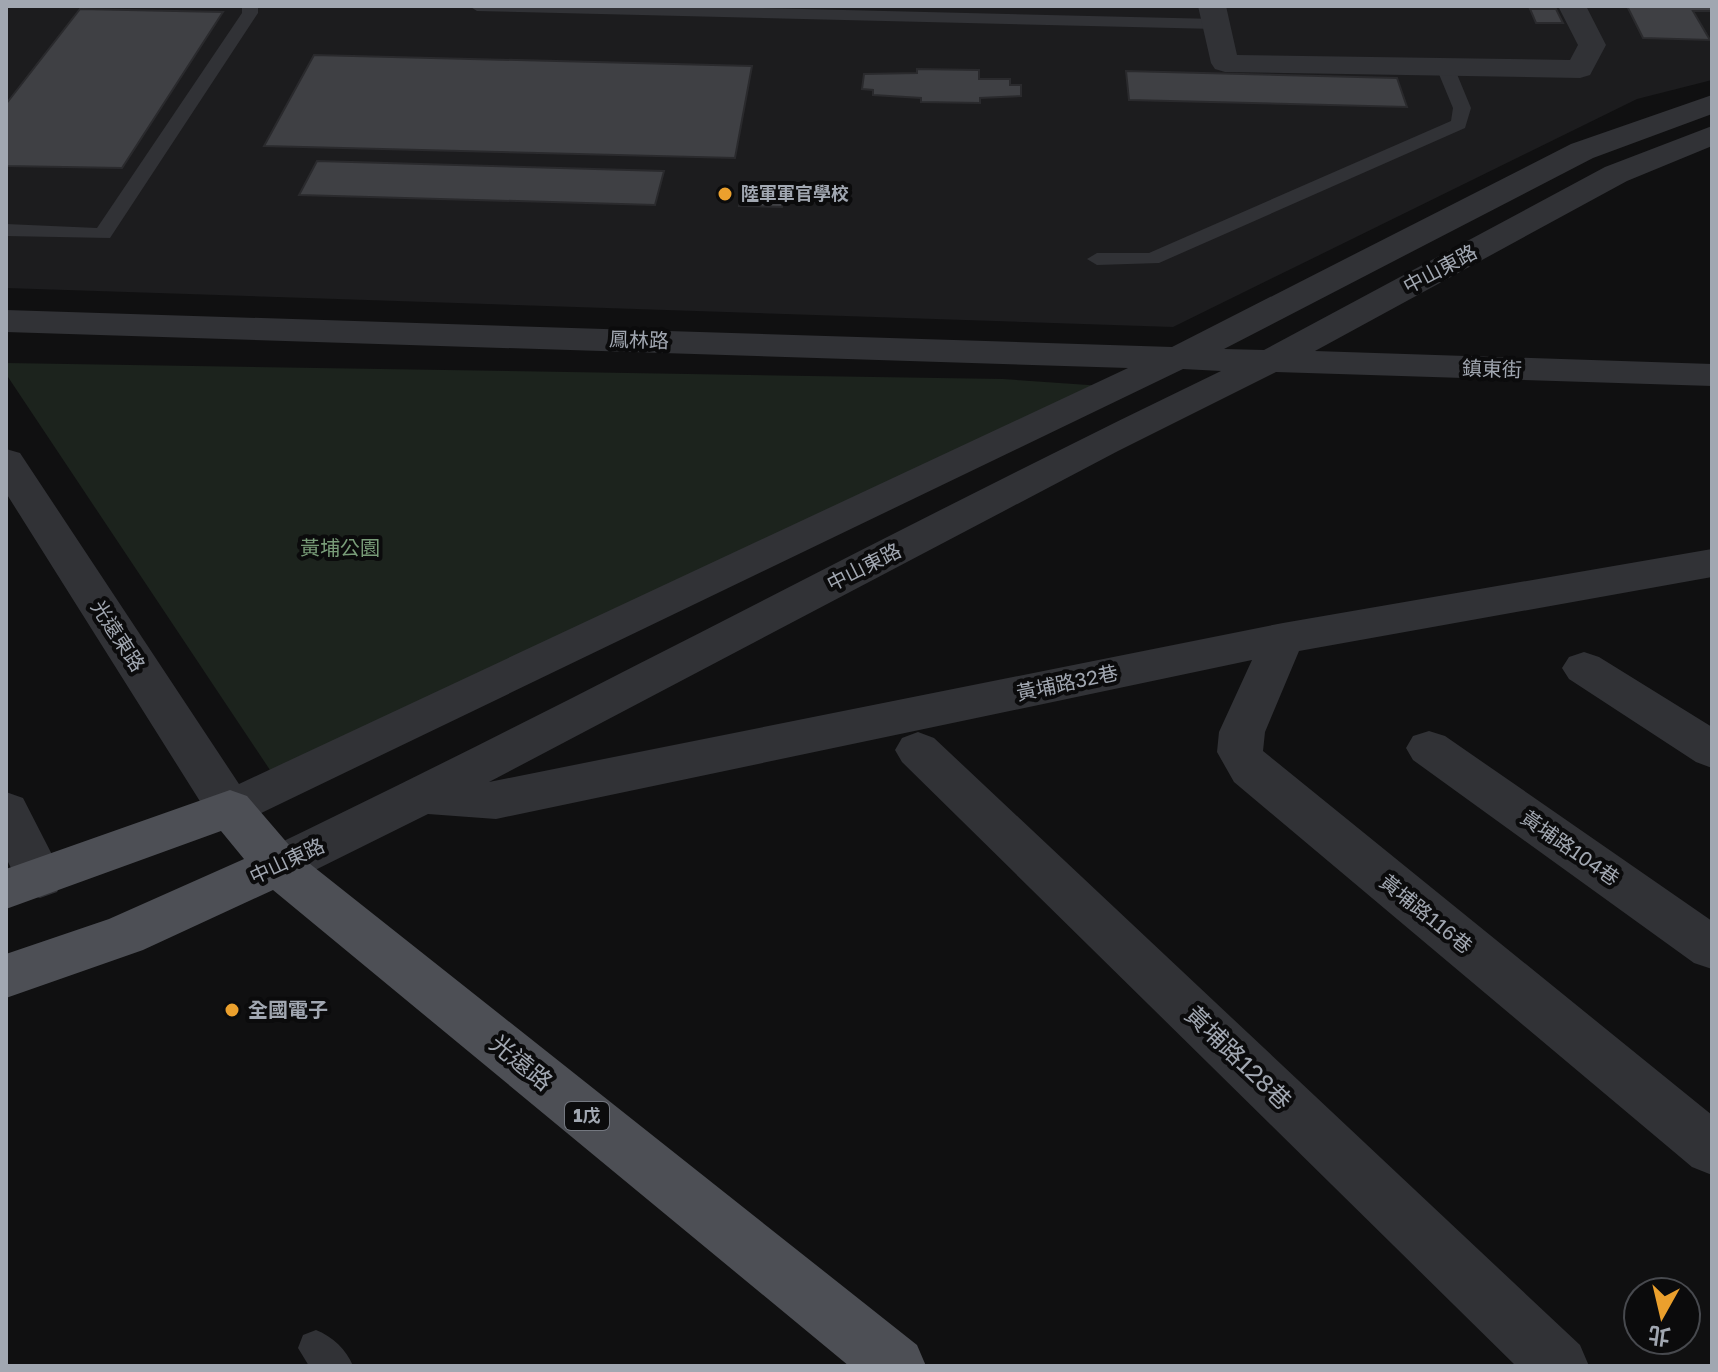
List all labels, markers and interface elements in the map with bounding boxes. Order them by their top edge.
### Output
place label: 陸軍軍官學校 [741,182,849,204]
marker: 陸軍軍官學校 [716,185,734,203]
street label: 中山東路 [1399,239,1480,297]
street label: 鳳林路 [609,326,669,352]
street label: 鎮東街 [1462,355,1522,381]
park label: 黃埔公園 [300,535,380,559]
street label: 中山東路 [822,537,905,595]
street label: 光遠東路 [87,595,151,676]
street label: 黃埔路32巷 [1014,660,1120,704]
street label: 黃埔路104巷 [1517,805,1624,890]
street label: 中山東路 [245,832,328,888]
street label: 黃埔路116巷 [1376,869,1478,958]
place label: 全國電子 [248,997,328,1021]
street label: 黃埔路128巷 [1180,999,1298,1115]
marker: 全國電子 [223,1001,241,1019]
street label: 光遠路 [485,1028,559,1096]
road number: 1戊 [565,1102,609,1130]
north arrow [1622,1276,1702,1356]
text: 北 [1646,1321,1672,1351]

